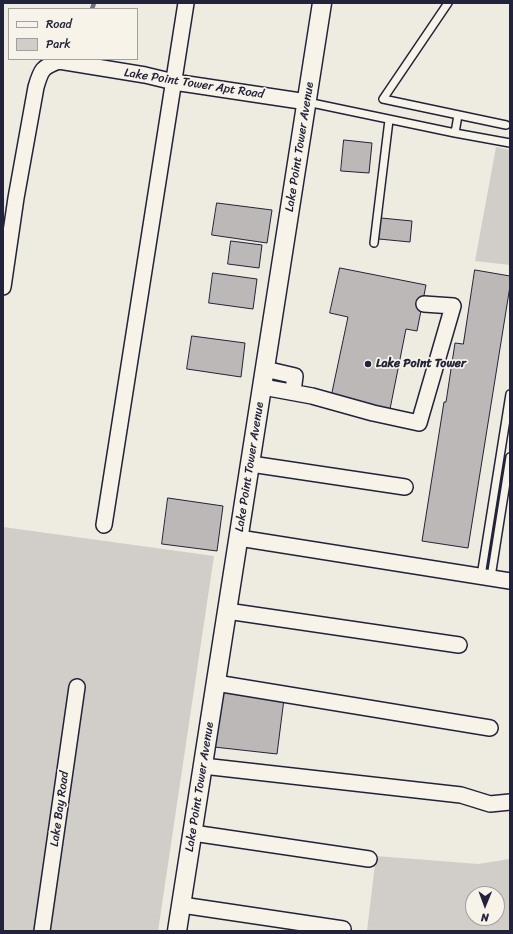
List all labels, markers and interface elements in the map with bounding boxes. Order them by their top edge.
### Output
legend [8,8,138,60]
text: Road [46,13,72,35]
text: Park [46,33,71,55]
street label: Lake Point Tower Apt Road [123,66,265,102]
street label: Lake Point Tower Avenue [283,81,317,213]
place label: Lake Point Tower [376,357,466,371]
marker: Lake Point Tower [363,359,373,369]
street label: Lake Point Tower Avenue [233,401,267,533]
street label: Lake Point Tower Avenue [183,721,217,853]
street label: Lake Bay Road [48,770,72,848]
north arrow [465,886,505,926]
text: N [481,908,489,927]

